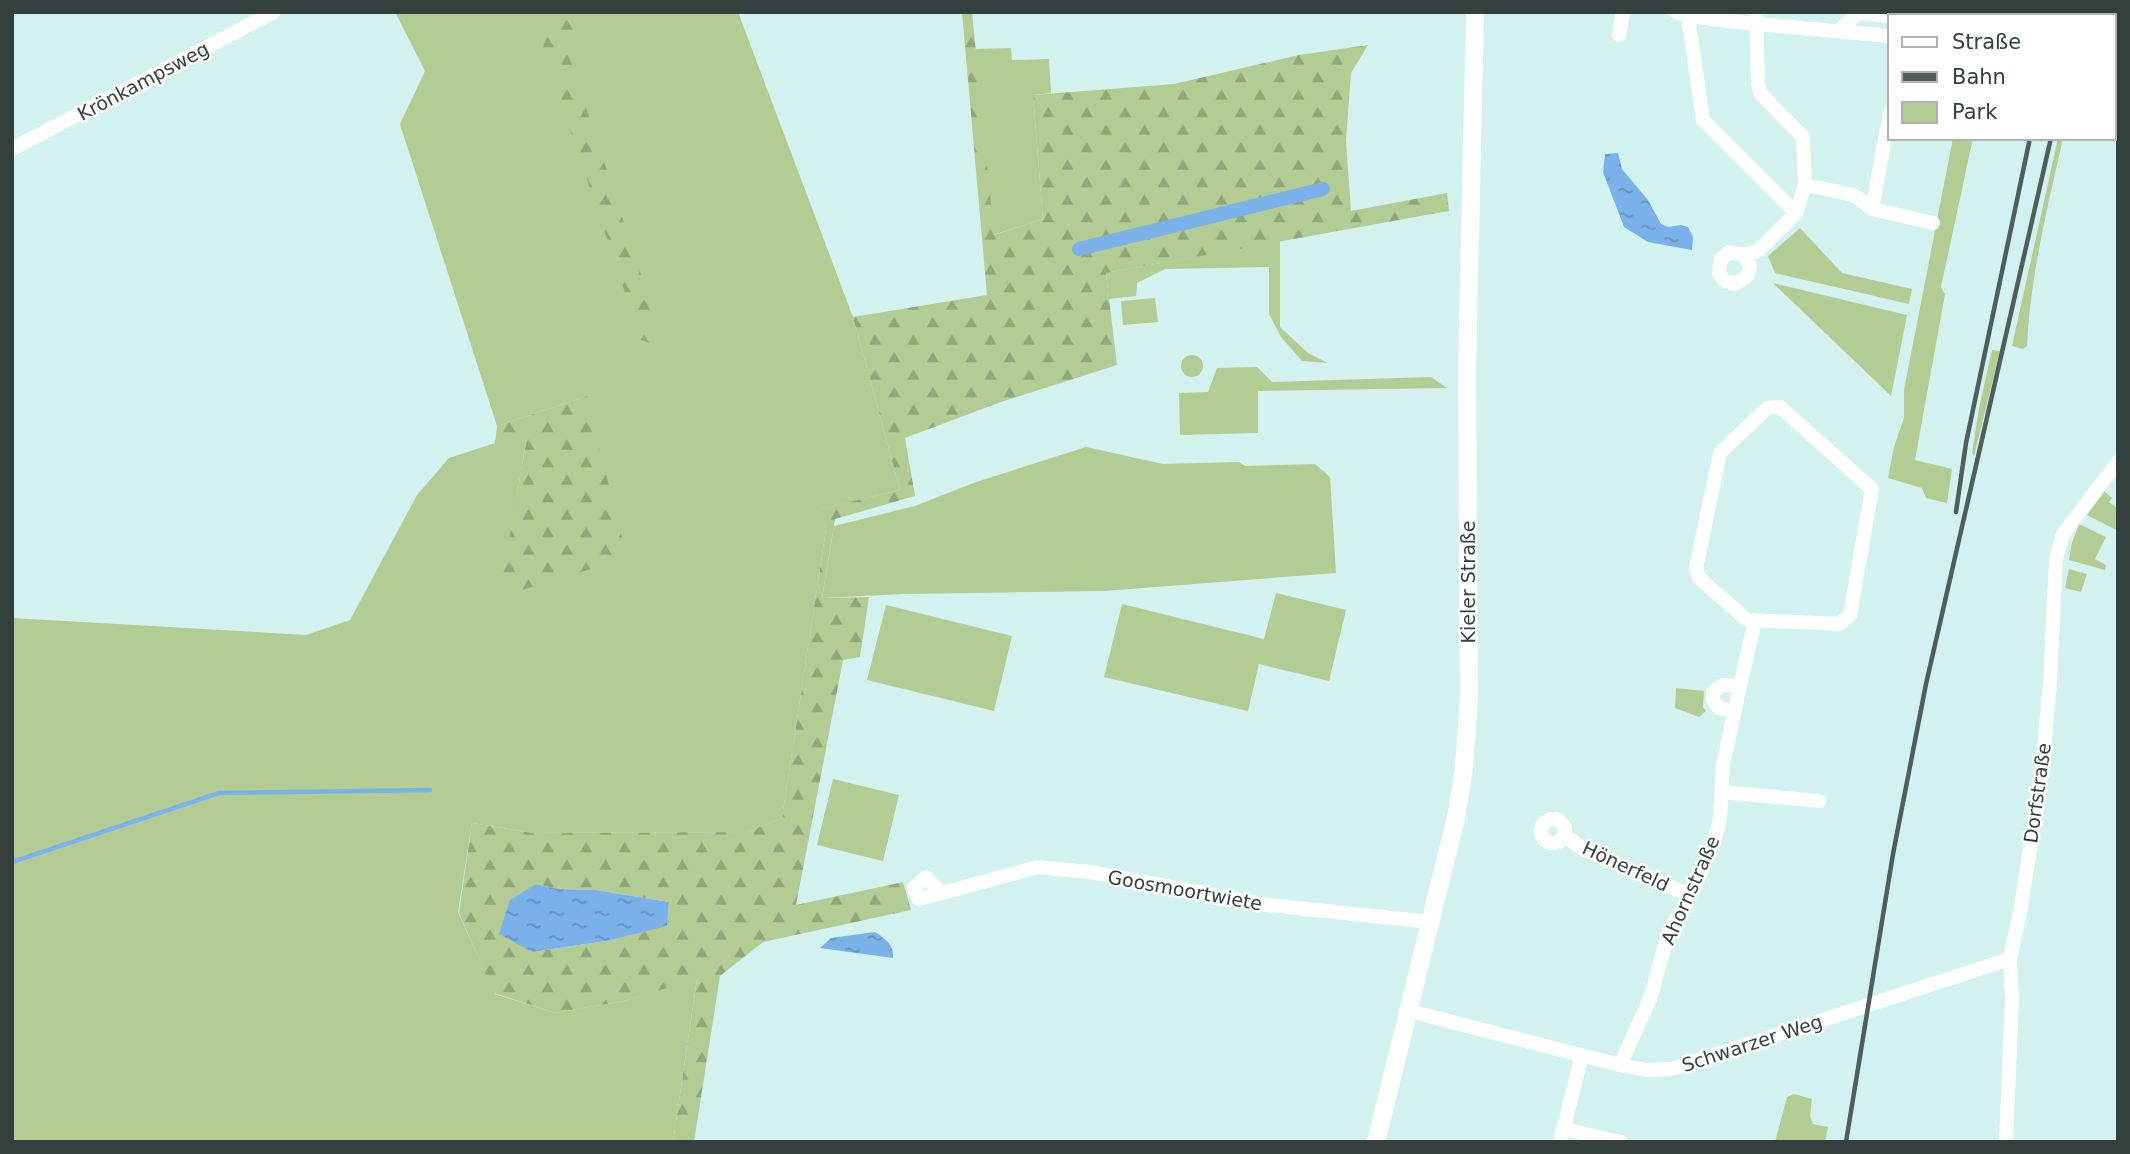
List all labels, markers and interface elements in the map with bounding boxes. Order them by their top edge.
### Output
legend [1888,14,2116,140]
text: Straße [1952,30,2021,54]
street label: Krönkampsweg [74,37,212,125]
text: Bahn [1952,65,2006,89]
text: Park [1952,100,1998,124]
street label: Kieler Straße [1457,521,1479,643]
street label: Dorfstraße [2019,741,2055,845]
street label: Ahornstraße [1656,832,1724,948]
street label: Hönerfeld [1579,836,1673,896]
street label: Goosmoortwiete [1106,866,1264,914]
street label: Schwarzer Weg [1679,1010,1825,1076]

